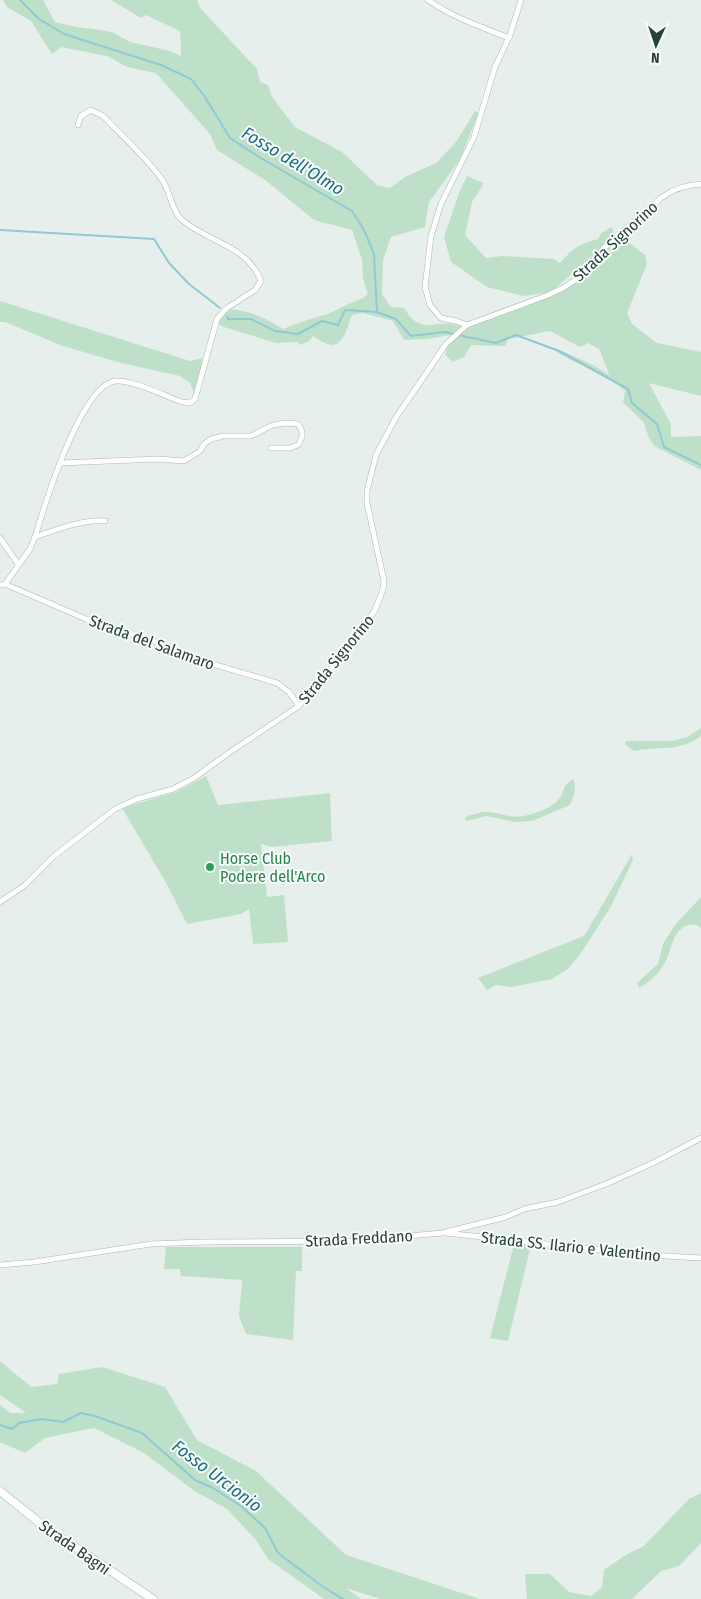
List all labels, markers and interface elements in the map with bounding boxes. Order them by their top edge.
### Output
north arrow [631,20,681,70]
text: N [651,49,660,66]
water label: Fosso dell'Olmo [238,122,348,200]
street label: Strada Signorino [569,197,662,286]
street label: Strada del Salamaro [87,611,217,674]
street label: Strada Signorino [295,611,378,708]
place label: Horse Club Podere dell'Arco [220,849,326,886]
marker: Horse Club Podere dell'Arco [204,861,216,873]
street label: Strada Freddano [305,1226,413,1251]
street label: Strada SS. Ilario e Valentino [480,1228,662,1265]
water label: Fosso Urcionio [168,1435,266,1517]
street label: Strada Bagni [35,1516,114,1579]

